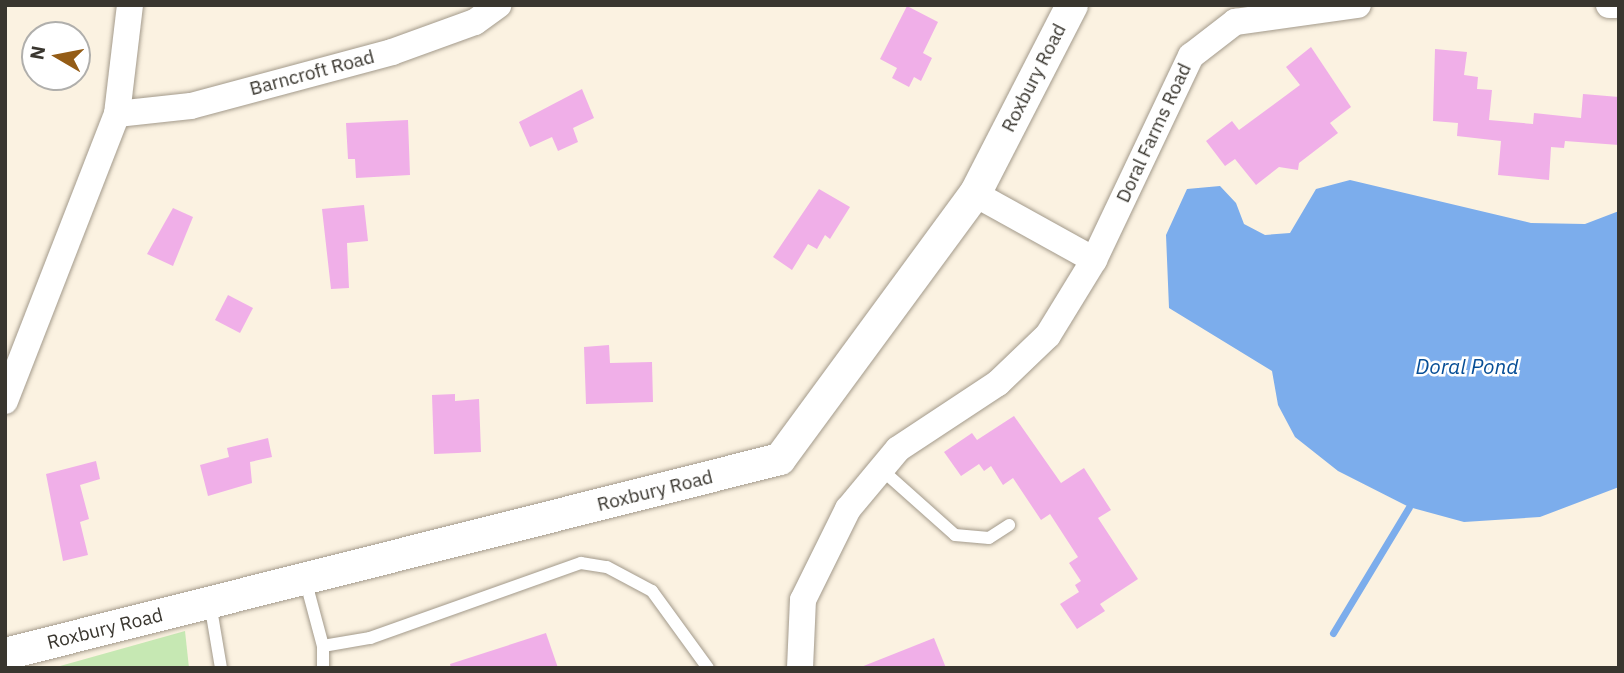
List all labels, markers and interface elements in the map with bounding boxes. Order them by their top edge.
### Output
street label: Roxbury Road [997,20,1071,136]
north arrow [21,21,91,91]
text: N [24,44,50,62]
street label: Barncroft Road [247,45,377,101]
street label: Doral Farms Road [1112,60,1196,206]
water label: Doral Pond [1415,353,1519,379]
street label: Roxbury Road [595,466,715,516]
street label: Roxbury Road [45,604,165,654]

